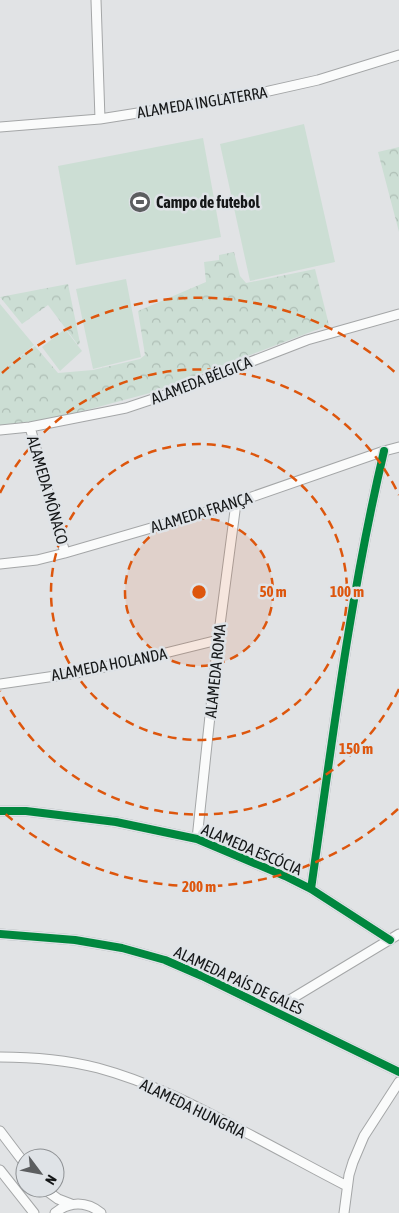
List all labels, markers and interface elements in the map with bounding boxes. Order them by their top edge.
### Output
street label: ALAMEDA INGLATERRA [136,83,268,121]
sports icon: Campo de futebol [128,190,152,214]
place label: Campo de futebol [156,193,260,211]
street label: ALAMEDA BÉLGICA [148,352,254,407]
street label: ALAMEDA MÔNACO [24,434,72,546]
street label: ALAMEDA FRANÇA [148,488,254,537]
centre of rings [190,583,208,601]
text: 50 m [260,583,287,600]
text: 100 m [330,583,364,600]
street label: ALAMEDA ROMA [201,623,229,719]
street label: ALAMEDA HOLANDA [50,644,168,684]
text: 150 m [339,740,373,757]
street label: ALAMEDA ESCÓCIA [199,820,305,878]
text: 200 m [182,878,216,895]
street label: ALAMEDA PAÍS DE GALES [172,942,307,1018]
street label: ALAMEDA HUNGRIA [137,1075,249,1141]
north arrow [15,1148,65,1198]
text: N [42,1172,60,1188]

